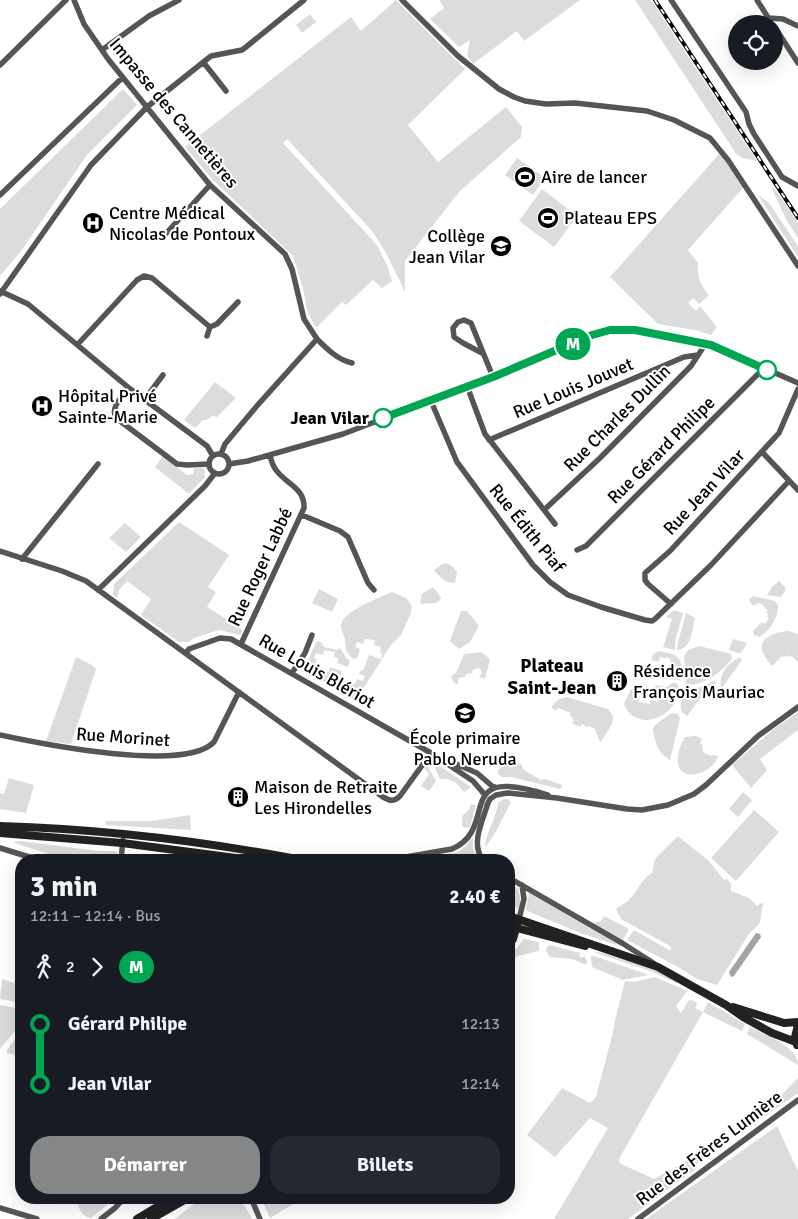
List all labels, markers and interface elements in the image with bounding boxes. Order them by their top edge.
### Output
map controls [728,15,783,70]
button: locate [728,15,783,70]
street label: Impasse des Cannetières [105,33,243,193]
sports icon: Aire de lancer [513,165,537,189]
place label: Aire de lancer [541,166,647,188]
place label: Centre Médical Nicolas de Pontoux [109,202,256,245]
sports icon: Plateau EPS [536,206,560,230]
place label: Plateau EPS [564,207,657,229]
hospital icon: Centre Médical Nicolas de Pontoux [81,211,105,235]
place label: Collège Jean Vilar [409,225,485,268]
school or university icon: Collège Jean Vilar [489,234,513,258]
line badge: M [557,328,589,360]
text: M [565,333,581,355]
street label: Rue Louis Jouvet [510,353,636,423]
street label: Rue Charles Dullin [559,360,675,476]
unlabelled marker [757,360,777,380]
place label: Hôpital Privé Sainte-Marie [58,385,158,428]
street label: Rue Gérard Philipe [603,392,719,508]
hospital icon: Hôpital Privé Sainte-Marie [30,394,54,418]
place label: Jean Vilar [290,407,370,429]
marker: Jean Vilar [373,408,393,428]
street label: Rue Jean Vilar [659,444,750,540]
street label: Rue Édith Piaf [485,479,570,578]
street label: Rue Roger Labbé [223,504,297,630]
street label: Rue Louis Blériot [255,629,379,713]
district label: Plateau Saint-Jean [508,654,596,700]
place label: Résidence François Mauriac [633,660,765,703]
building icon: Résidence François Mauriac [605,669,629,693]
school or university icon: École primaire Pablo Neruda [453,701,477,725]
street label: Rue Morinet [75,723,171,751]
place label: École primaire Pablo Neruda [410,727,520,770]
place label: Maison de Retraite Les Hirondelles [254,776,398,819]
building icon: Maison de Retraite Les Hirondelles [226,785,250,809]
text: 3 min [30,870,98,904]
text: 2.40 € [449,885,500,909]
text: 12:11 – 12:14 · Bus [30,906,161,926]
icon: walk [30,953,58,981]
icon: forward [83,953,111,981]
text: M [129,956,144,978]
text: 2 [66,957,75,977]
text: Gérard Philipe [68,1012,187,1036]
text: 12:13 [461,1014,500,1034]
text: Jean Vilar [68,1072,151,1096]
text: 12:14 [461,1074,500,1094]
street label: Rue des Frères Lumière [632,1086,786,1210]
button: Démarrer [30,1136,260,1194]
button: Billets [270,1136,500,1194]

